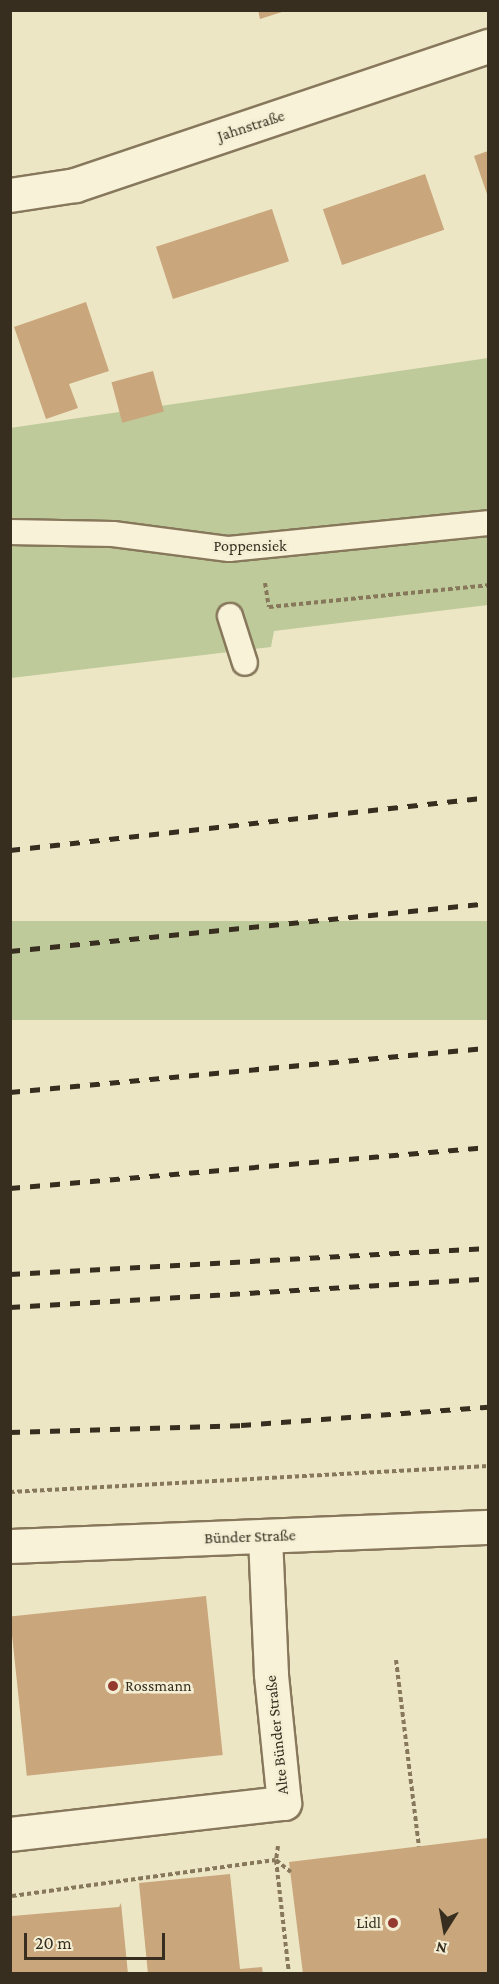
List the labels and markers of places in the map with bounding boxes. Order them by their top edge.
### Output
place label: Rossmann [125,1676,192,1696]
marker: Rossmann [106,1679,120,1693]
place label: Lidl [356,1913,381,1933]
marker: Lidl [386,1916,400,1930]

